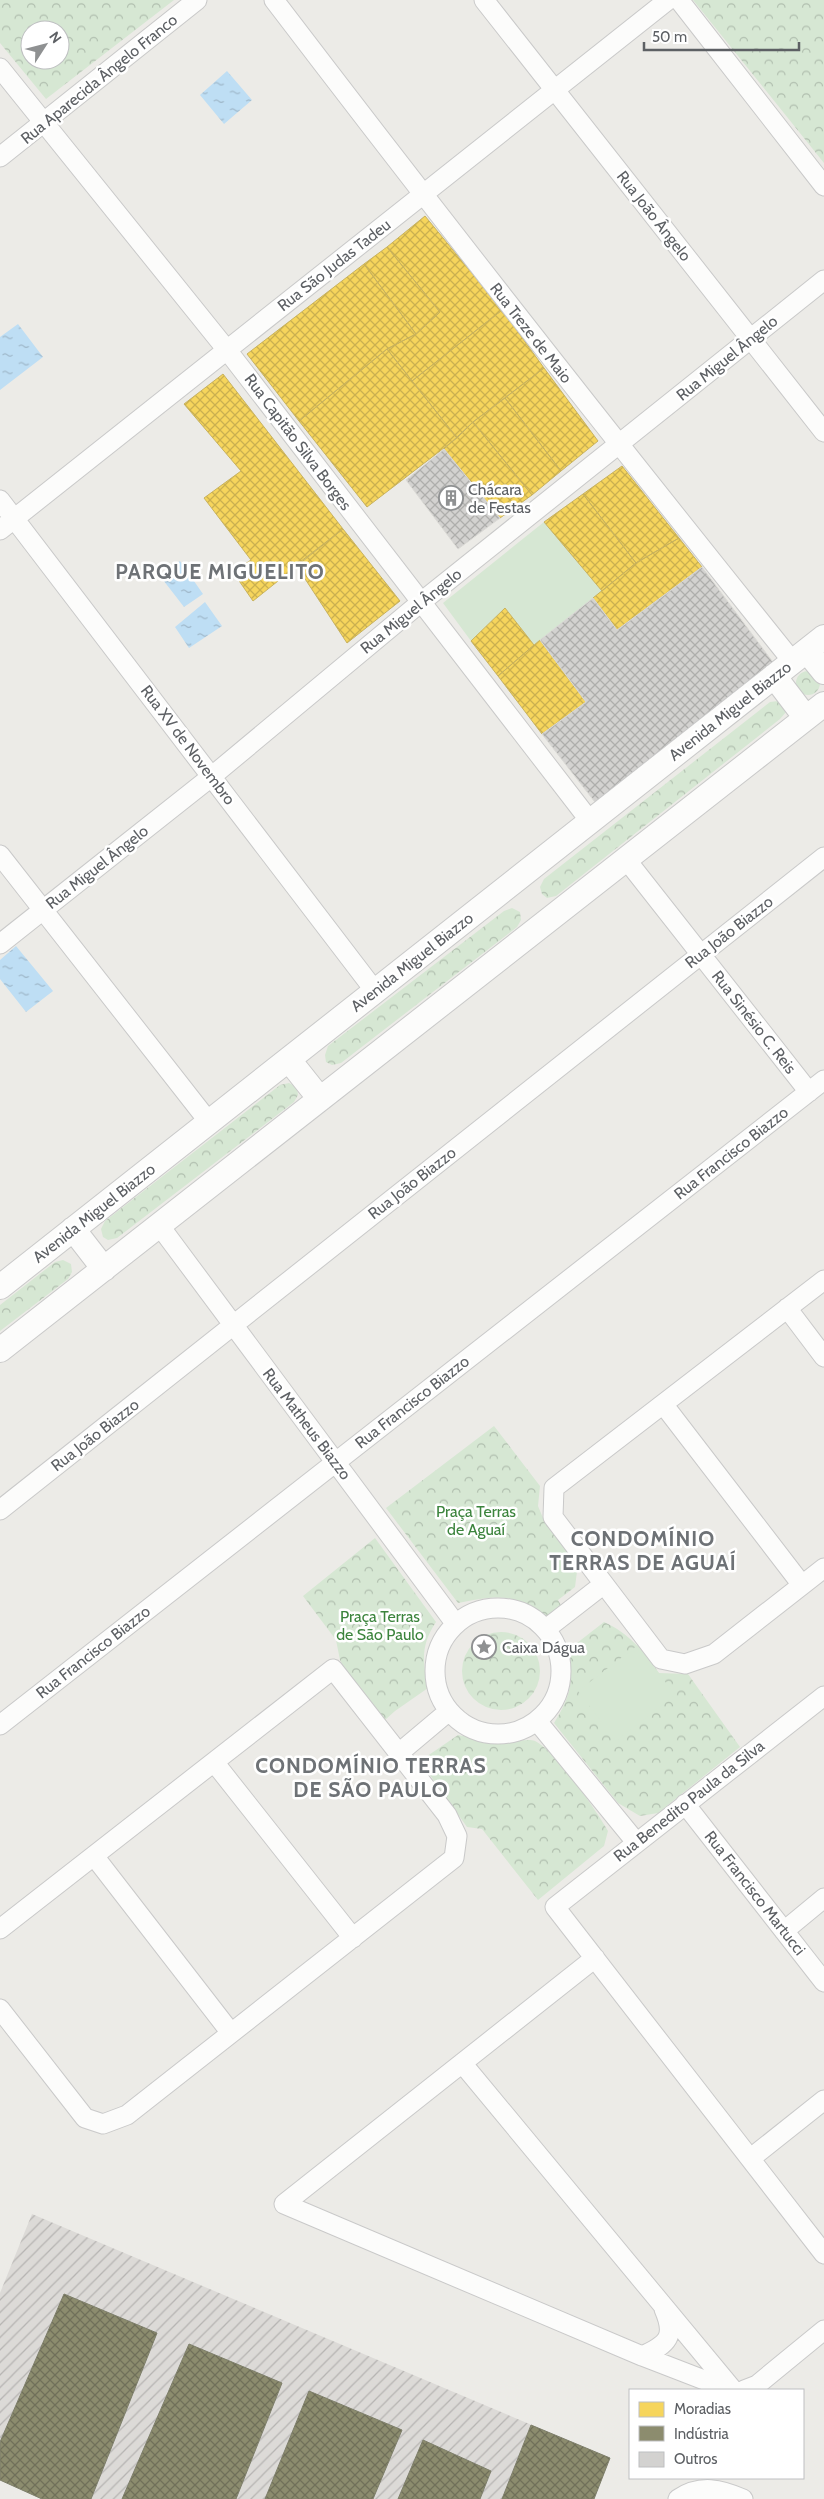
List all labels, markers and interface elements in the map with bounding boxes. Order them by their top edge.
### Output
street label: Rua Aparecida Ângelo Franco [17,10,181,148]
north arrow [20,20,70,70]
scale bar [644,20,799,52]
text: N [45,28,66,47]
text: 50 m [652,28,687,46]
street label: Rua João Ângelo [613,167,695,265]
street label: Rua São Judas Tadeu [274,215,394,315]
street label: Rua Treze de Maio [486,279,576,387]
street label: Rua Miguel Ângelo [673,311,782,405]
street label: Rua Capitão Silva Borges [240,370,356,514]
place label: Chácara de Festas [468,480,531,517]
building icon: Chácara de Festas [438,485,464,511]
district label: PARQUE MIGUELITO [115,559,325,584]
street label: Rua Miguel Ângelo [357,564,466,658]
street label: Avenida Miguel Biazzo [665,657,795,765]
street label: Rua XV de Novembro [137,681,239,809]
street label: Rua Miguel Ângelo [42,821,152,913]
street label: Rua João Biazzo [681,892,777,972]
street label: Avenida Miguel Biazzo [347,908,477,1016]
street label: Rua Sinésio C. Reis [708,967,800,1078]
street label: Rua Francisco Biazzo [670,1102,792,1203]
street label: Rua João Biazzo [364,1143,460,1223]
street label: Avenida Miguel Biazzo [29,1159,159,1267]
street label: Rua Francisco Biazzo [351,1351,473,1452]
street label: Rua Matheus Biazzo [259,1365,355,1484]
street label: Rua João Biazzo [47,1395,143,1475]
park label: Praça Terras de Aguaí [436,1502,516,1539]
district label: CONDOMÍNIO TERRAS DE AGUAÍ [549,1526,737,1575]
street label: Rua Francisco Biazzo [32,1601,154,1702]
park label: Praça Terras de São Paulo [336,1607,424,1644]
place icon: Caixa Dágua [471,1634,497,1660]
place label: Caixa Dágua [502,1638,585,1657]
street label: Rua Benedito Paula da Silva [610,1736,768,1866]
district label: CONDOMÍNIO TERRAS DE SÃO PAULO [255,1753,487,1802]
street label: Rua Francisco Martucci [701,1827,809,1959]
legend [629,2389,804,2479]
text: Moradias [674,2400,731,2418]
text: Indústria [674,2425,729,2443]
text: Outros [674,2450,717,2468]

